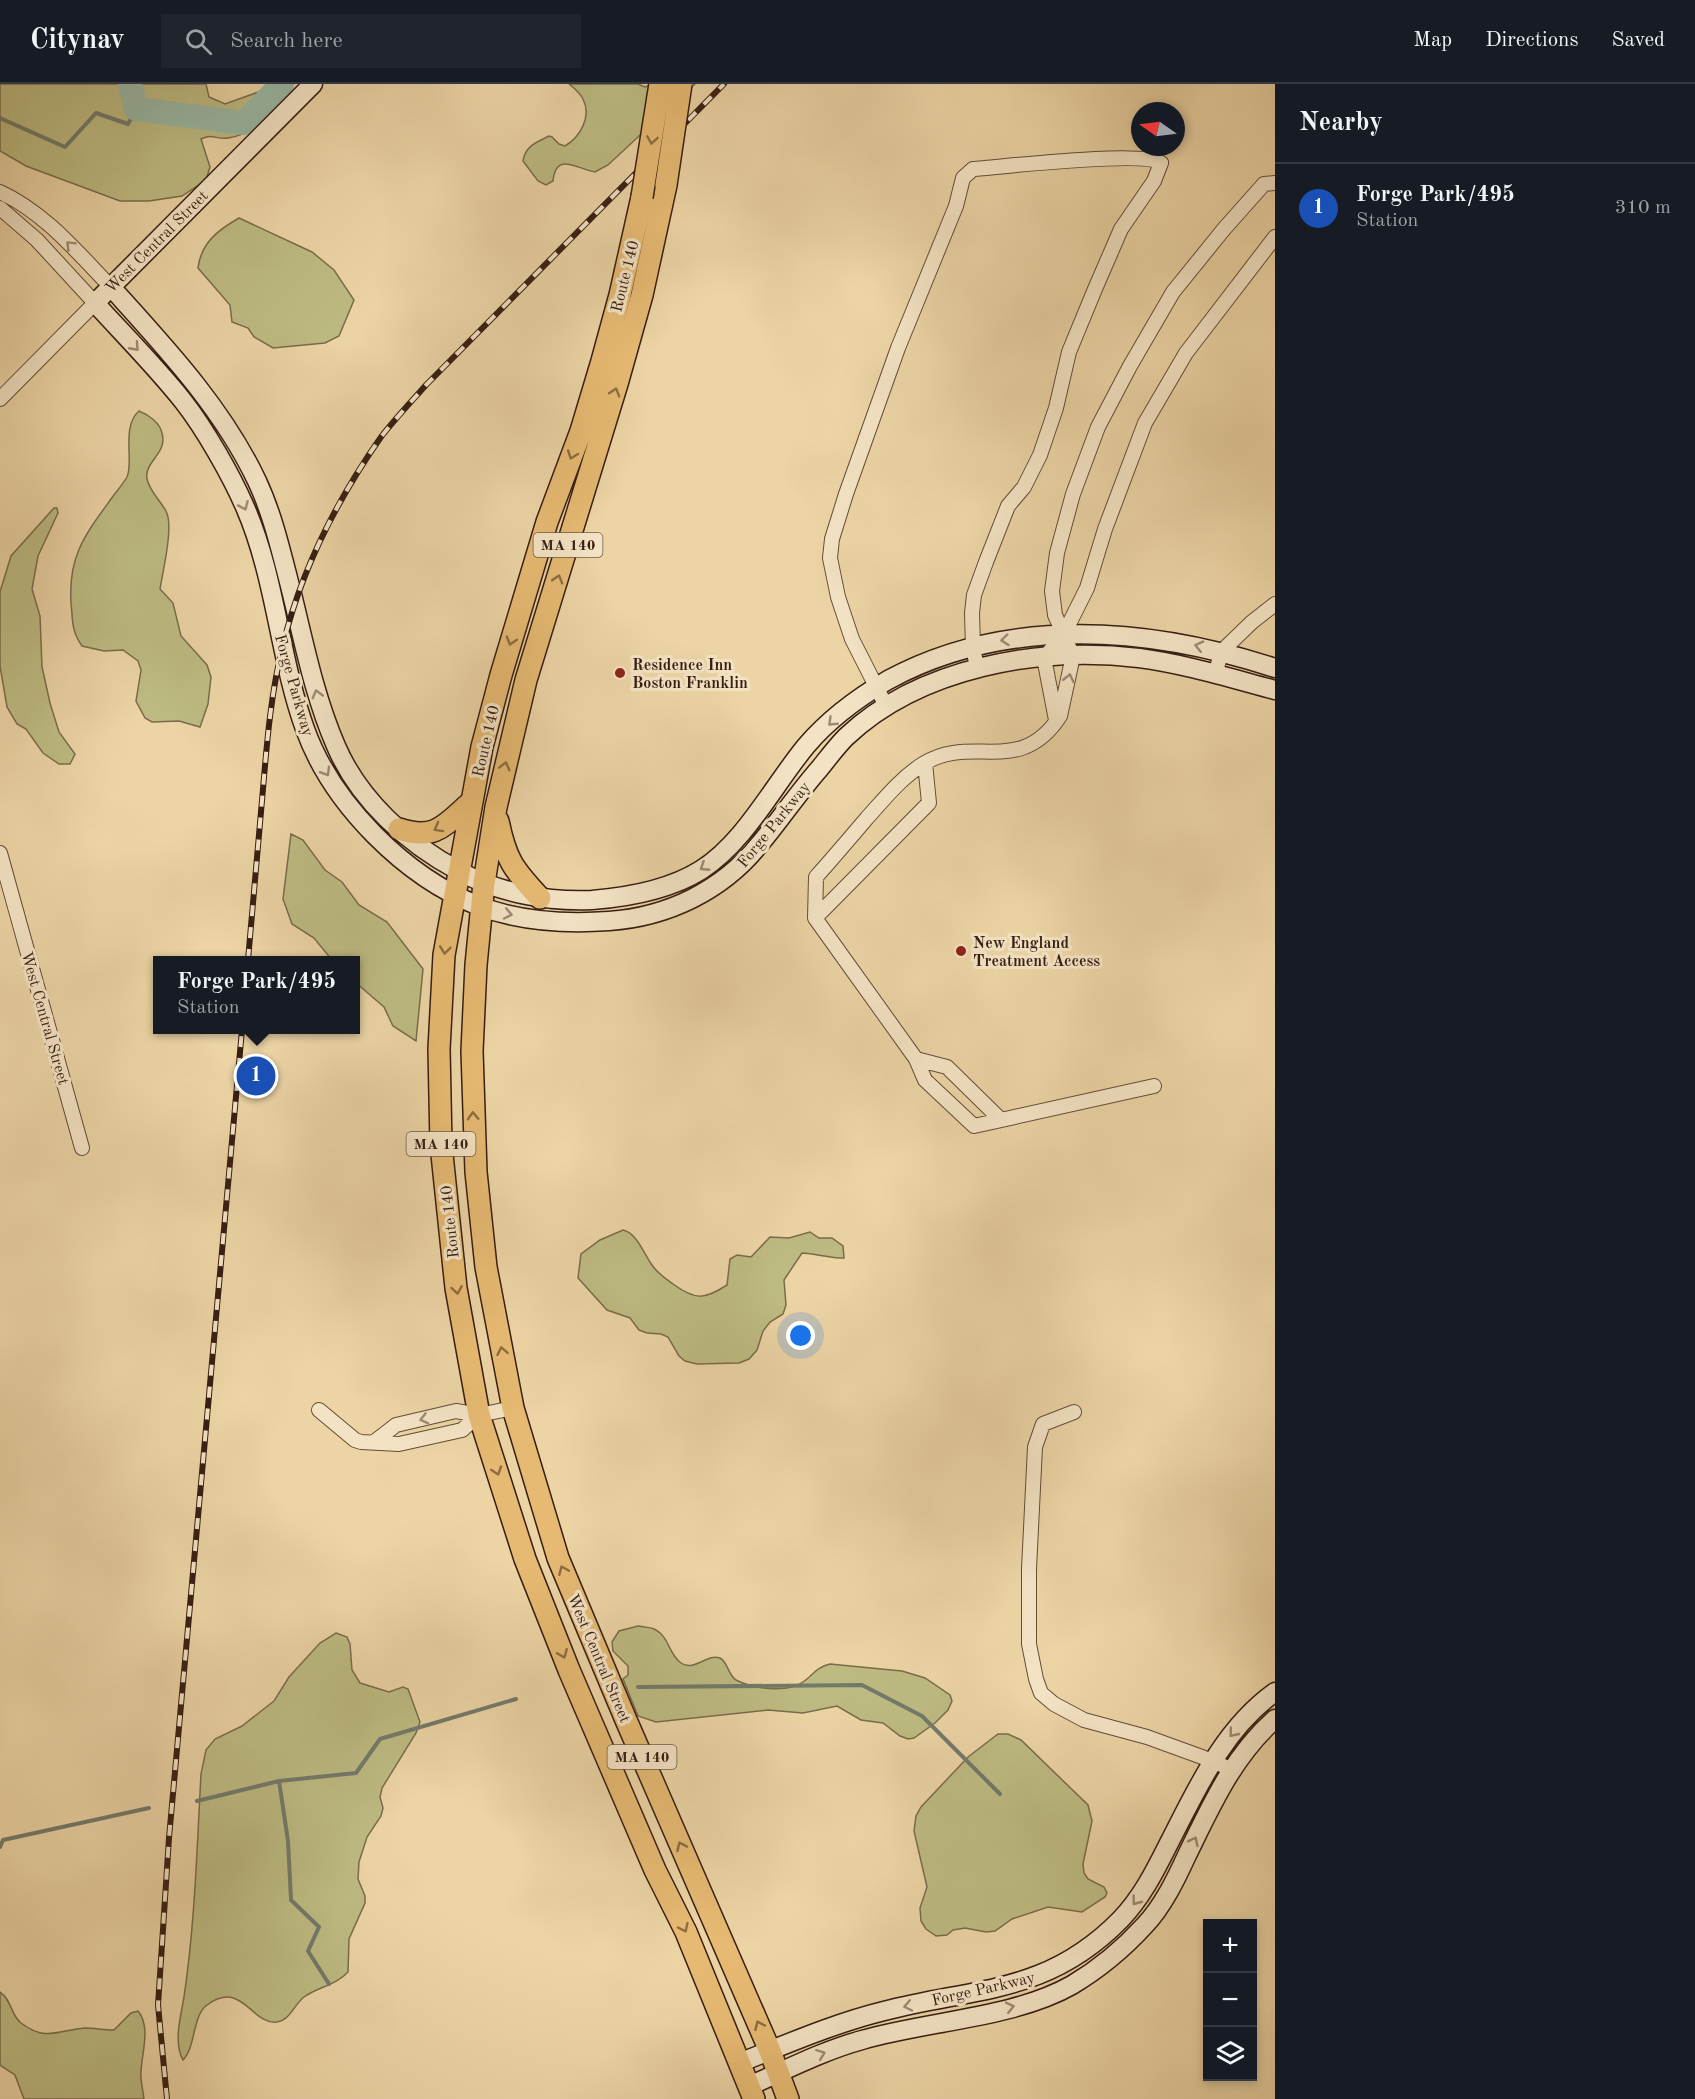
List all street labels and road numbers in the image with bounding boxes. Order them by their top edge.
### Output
street label: West Central Street [103,188,212,297]
street label: Route 140 [609,239,643,314]
road number: MA 140 [534,533,602,557]
street label: Forge Parkway [271,633,315,739]
street label: Route 140 [471,704,503,779]
street label: Forge Parkway [735,779,814,871]
street label: West Central Street [17,950,71,1087]
road number: MA 140 [406,1132,476,1156]
street label: Route 140 [439,1185,463,1259]
street label: West Central Street [564,1592,633,1726]
road number: MA 140 [608,1745,676,1769]
street label: Forge Parkway [930,1970,1037,2010]

